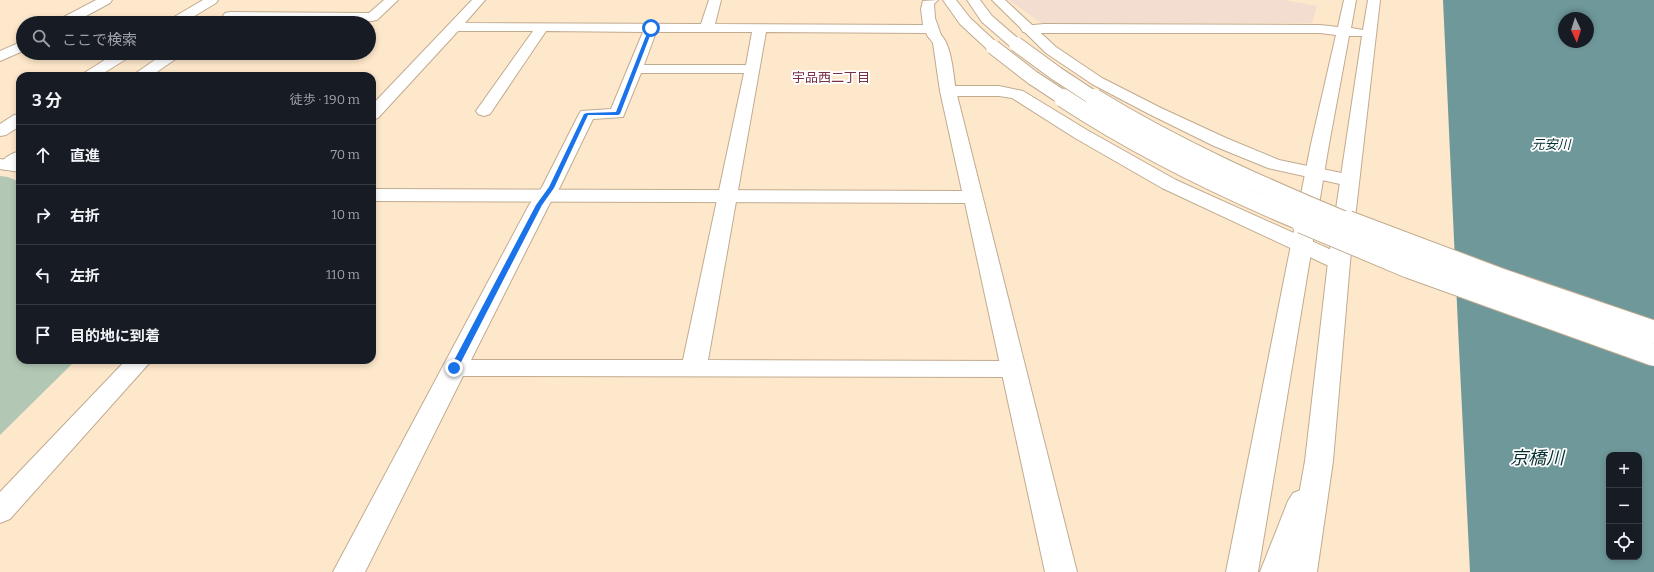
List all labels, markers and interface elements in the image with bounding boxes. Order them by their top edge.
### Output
north arrow [1558,12,1594,48]
search box [16,16,376,60]
route start [642,19,660,37]
icon: search [30,27,52,49]
text: ここで検索 [62,31,137,49]
district label: 宇品西二丁目 [792,70,870,85]
text: 3 分 [32,90,62,111]
text: 徒歩 · 190 m [290,92,360,107]
water label: 元安川 [1531,137,1572,152]
icon: ahead [32,144,54,166]
text: 直進 [70,147,100,165]
text: 70 m [330,147,360,162]
icon: right [32,204,54,226]
text: 右折 [70,207,100,225]
text: 10 m [331,207,360,222]
icon: left [32,264,54,286]
text: 左折 [70,267,100,285]
text: 110 m [326,267,360,282]
icon: arrive [32,324,54,346]
text: 目的地に到着 [70,327,160,345]
route end [445,359,463,377]
water label: 京橋川 [1510,447,1566,469]
map controls [1606,452,1642,560]
button: + [1606,452,1642,488]
button: − [1606,488,1642,524]
button: locate [1606,524,1642,560]

